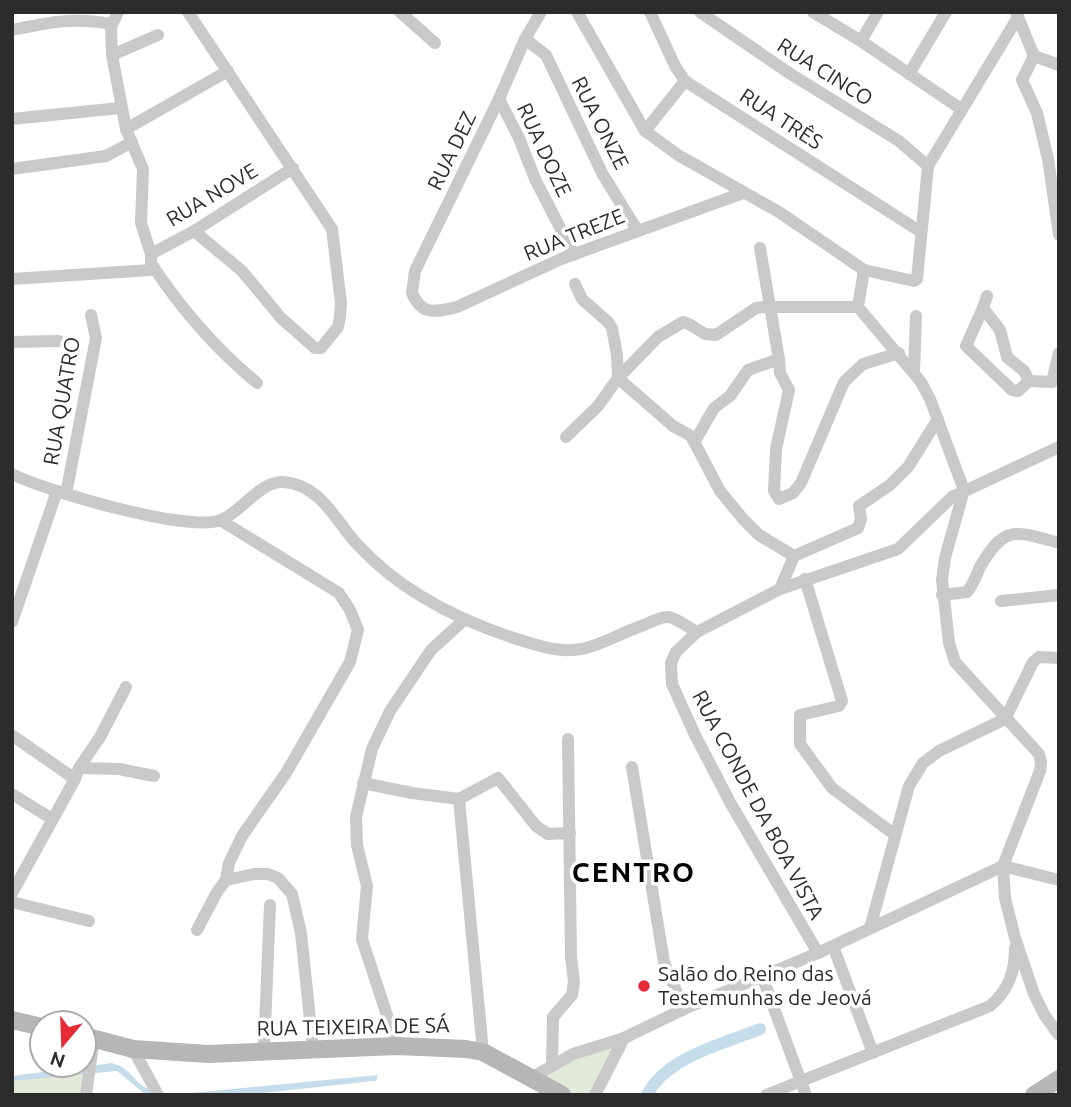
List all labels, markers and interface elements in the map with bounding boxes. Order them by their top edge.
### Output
street label: RUA CINCO [773,32,878,110]
street label: RUA ONZE [567,72,634,173]
street label: RUA TRÊS [736,83,827,154]
street label: RUA DOZE [513,99,577,200]
street label: RUA DEZ [422,107,480,194]
street label: RUA NOVE [162,158,261,231]
street label: RUA TREZE [520,203,627,265]
street label: RUA QUATRO [38,335,84,467]
street label: RUA CONDE DA BOA VISTA [688,686,830,923]
district label: CENTRO [572,856,696,887]
place label: Salão do Reino das Testemunhas de Jeová [658,961,872,1009]
marker: Salão do Reino das Testemunhas de Jeová [636,978,652,994]
north arrow [28,1009,98,1079]
street label: RUA TEIXEIRA DE SÁ [256,1012,450,1040]
text: N [47,1047,68,1073]

